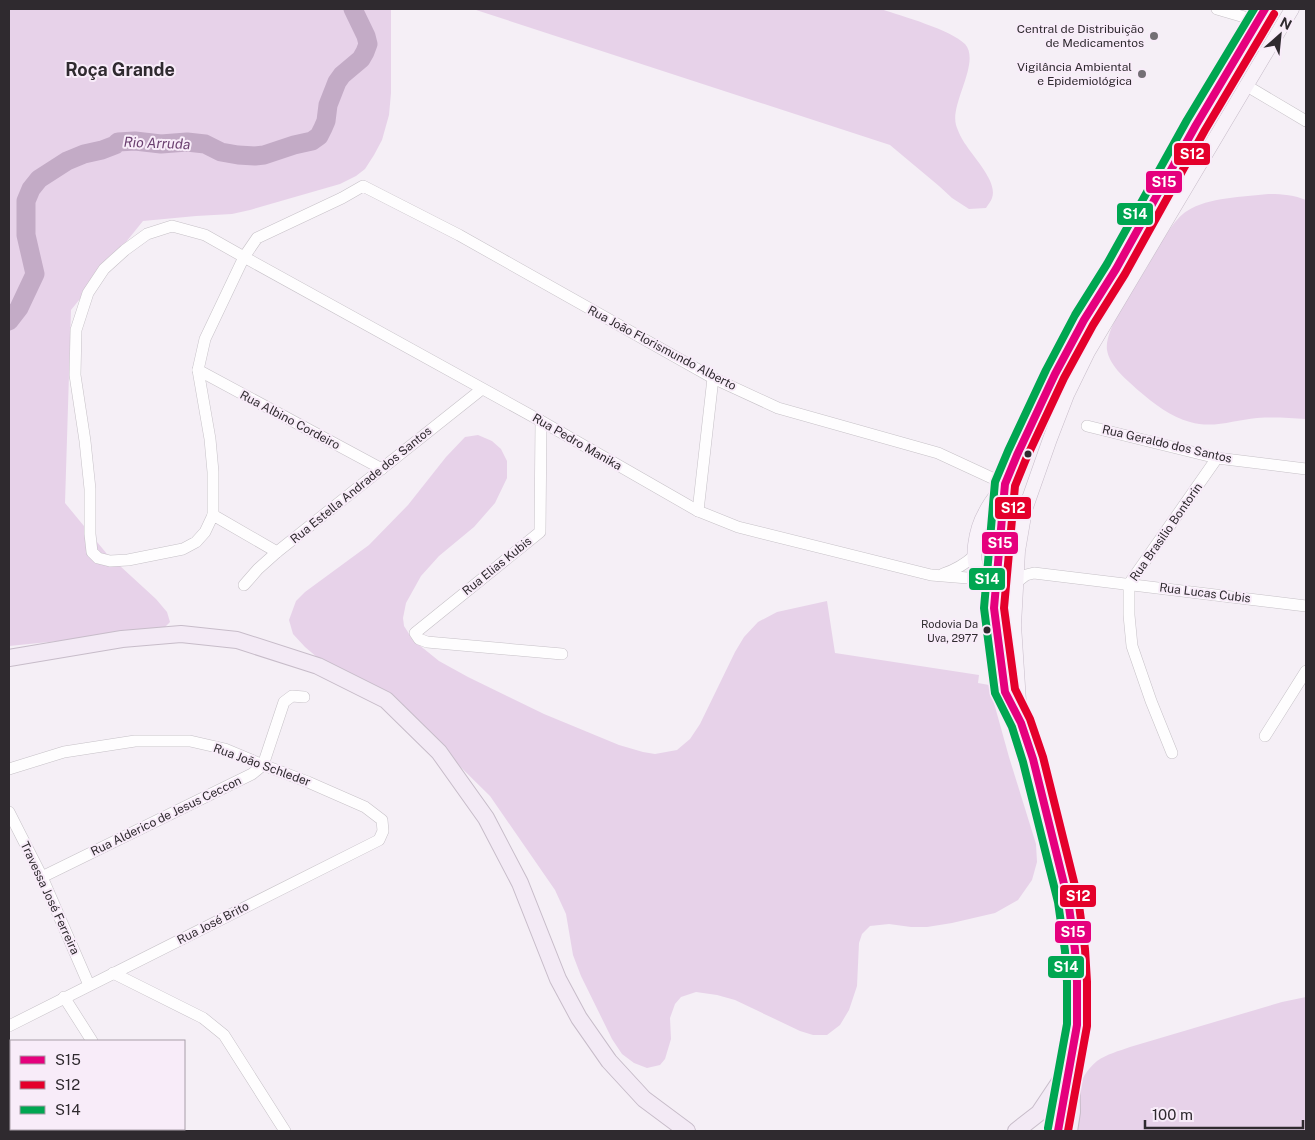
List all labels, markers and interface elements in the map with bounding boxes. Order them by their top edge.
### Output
north arrow [1255,10,1305,60]
text: N [1277,14,1294,33]
place label: Central de Distribuição de Medicamentos [1017,22,1144,50]
marker: Central de Distribuição de Medicamentos [1148,30,1160,42]
district label: Roça Grande [65,59,175,80]
place label: Vigilância Ambiental e Epidemiológica [1017,60,1132,88]
marker: Vigilância Ambiental e Epidemiológica [1136,68,1148,80]
water label: Rio Arruda [123,134,191,152]
line badge: S12 [1173,142,1211,166]
text: S12 [1180,146,1204,162]
line badge: S15 [1145,170,1183,194]
text: S15 [1151,174,1177,190]
line badge: S14 [1116,202,1154,226]
text: S14 [1123,206,1147,222]
street label: Rua João Florismundo Alberto [585,303,739,393]
street label: Rua Albino Cordeiro [238,388,343,452]
street label: Rua Pedro Manika [530,411,624,473]
street label: Rua Geraldo dos Santos [1101,422,1233,466]
street label: Rua Estella Andrade dos Santos [288,424,434,546]
unlabelled marker [1023,449,1033,459]
street label: Rua Brasilio Bontorin [1127,480,1205,584]
line badge: S12 [994,496,1032,520]
text: S12 [1001,500,1025,516]
line badge: S15 [981,531,1019,555]
street label: Rua Elias Kubis [460,534,534,598]
text: S15 [987,535,1013,551]
line badge: S14 [968,567,1006,591]
text: S14 [975,571,999,587]
street label: Rua Lucas Cubis [1159,580,1251,606]
place label: Rodovia Da Uva, 2977 [921,618,978,644]
marker: Rodovia Da Uva, 2977 [982,625,992,635]
street label: Rua João Schleder [212,741,313,789]
street label: Rua Alderico de Jesus Ceccon [88,773,244,859]
street label: Travessa José Ferreira [18,839,82,957]
line badge: S12 [1059,884,1097,908]
text: S12 [1066,888,1090,904]
street label: Rua José Brito [175,899,251,947]
line badge: S15 [1054,920,1092,944]
text: S15 [1060,924,1086,940]
line badge: S14 [1047,955,1085,979]
text: S14 [1054,959,1078,975]
legend [10,1040,185,1130]
text: S15 [55,1051,81,1068]
text: S12 [55,1076,80,1093]
scale bar [1145,1098,1302,1130]
text: S14 [55,1101,81,1118]
text: 100 m [1152,1106,1193,1123]

